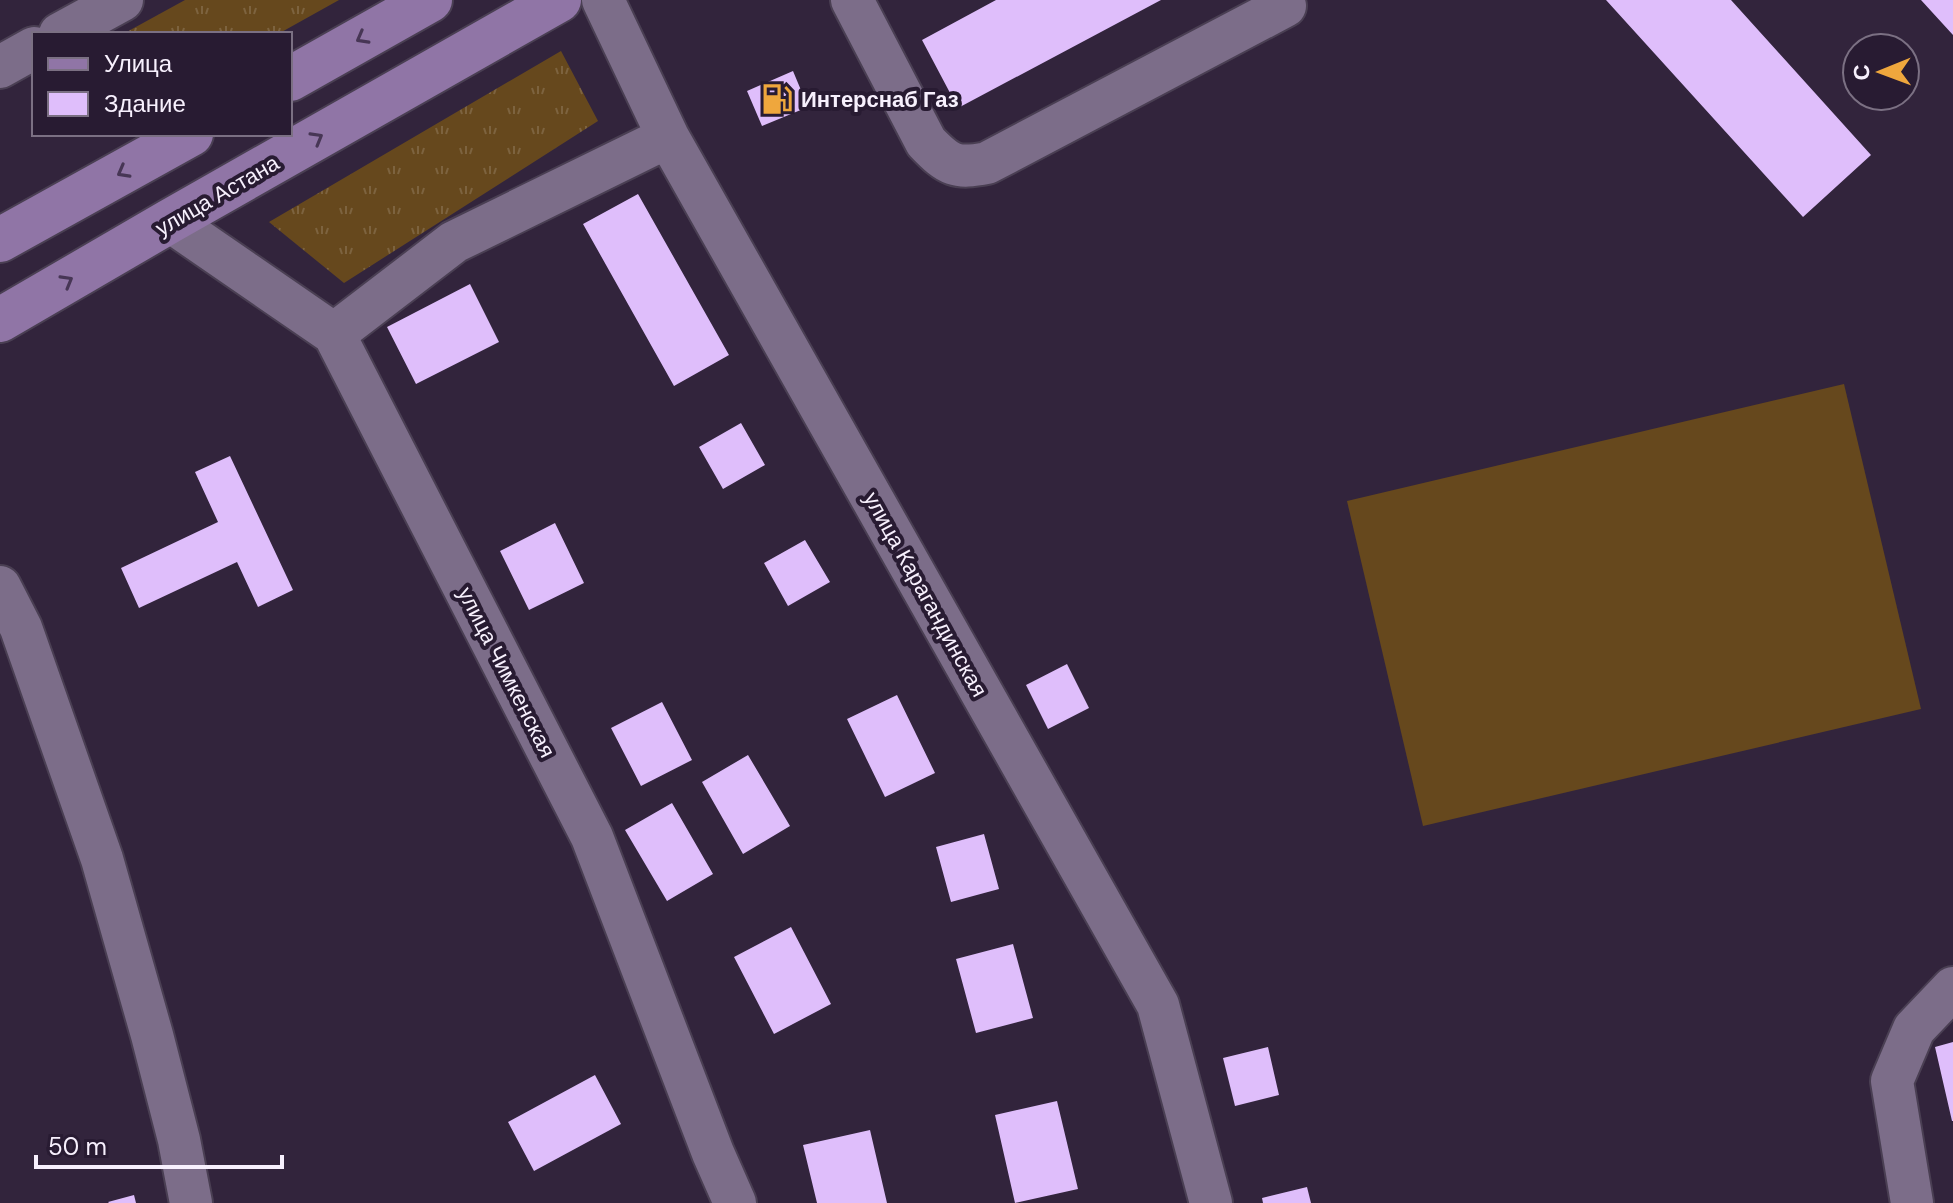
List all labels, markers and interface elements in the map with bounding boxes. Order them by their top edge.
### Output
one-way arrow [356,28,371,44]
legend [32,32,292,136]
north arrow [1841,32,1921,112]
text: Улица [104,48,173,79]
text: С [1847,64,1876,81]
fuel station icon: Интерснаб Газ [760,82,794,116]
place label: Интерснаб Газ [801,85,959,114]
text: Здание [104,88,186,119]
one-way arrow [309,132,323,147]
street label: улица Астана [150,148,285,243]
one-way arrow [118,162,132,178]
one-way arrow [58,275,73,291]
street label: улица Карагандинская [857,486,994,702]
street label: улица Чимкенская [451,582,562,763]
scale bar [36,1119,282,1169]
text: 50 m [48,1131,107,1162]

